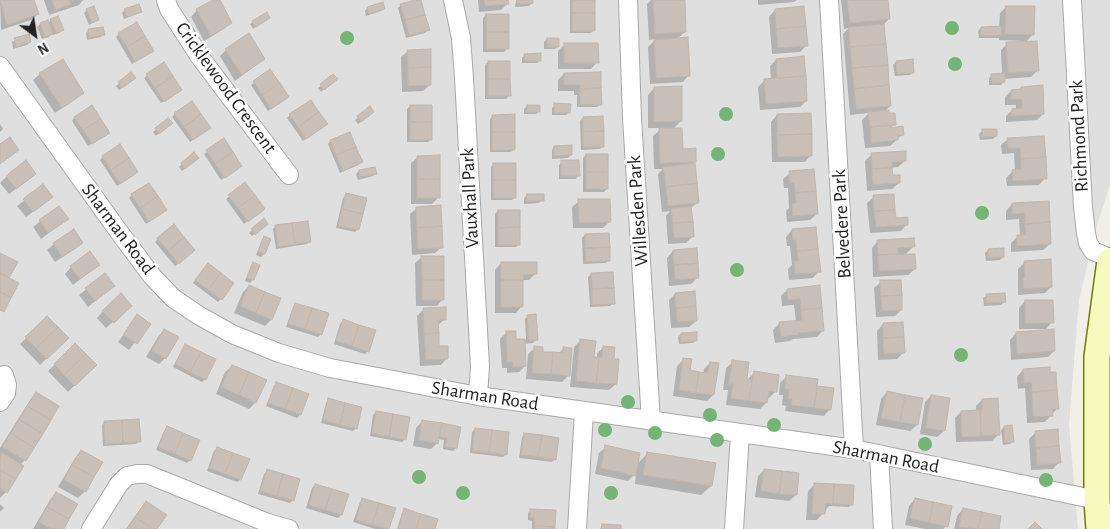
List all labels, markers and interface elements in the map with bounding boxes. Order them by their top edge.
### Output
north arrow [10,10,60,60]
street label: Cricklewood Crescent [171,18,281,158]
text: N [35,39,51,56]
street label: Richmond Park [1065,79,1093,193]
street label: Vauxhall Park [456,147,484,249]
street label: Willesden Park [623,155,653,267]
street label: Belvedere Park [828,169,856,279]
street label: Sharman Road [76,179,160,279]
street label: Sharman Road [430,376,540,416]
street label: Sharman Road [831,436,941,478]

